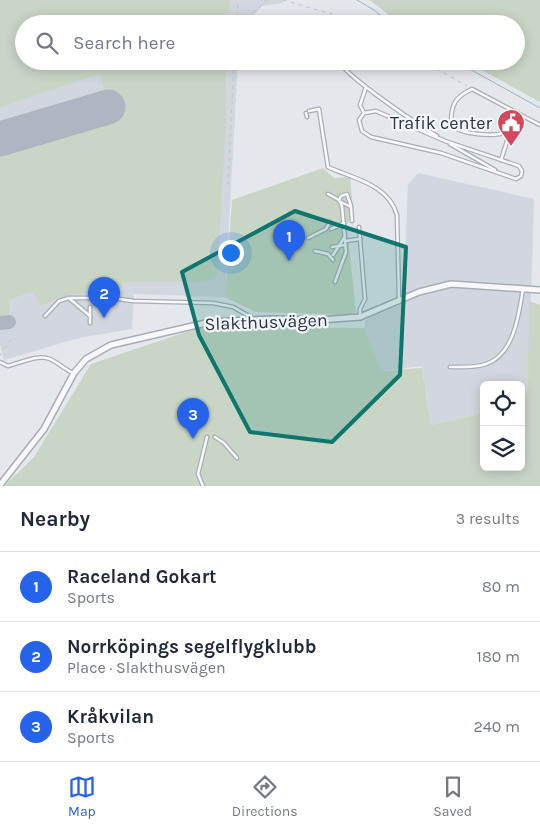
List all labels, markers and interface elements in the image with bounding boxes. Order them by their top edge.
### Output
search box [15,15,525,70]
icon: search [33,29,61,57]
text: Search here [73,32,175,54]
public building icon: Trafik center [496,108,526,147]
place label: Trafik center [390,112,492,134]
pin: 1 [273,220,305,261]
your location [218,240,244,266]
pin: 2 [88,277,120,318]
street label: Slakthusvägen [204,309,328,335]
map controls [480,381,525,471]
button: locate [480,381,525,426]
pin: 3 [177,398,209,439]
button: layers [480,426,525,471]
text: Nearby [20,507,90,531]
text: 3 results [456,509,520,528]
text: Raceland Gokart [67,566,217,588]
text: 1 [33,577,39,596]
text: 80 m [482,577,520,596]
text: Sports [67,588,115,607]
text: Norrköpings segelflygklubb [67,636,316,658]
text: 2 [31,647,41,666]
text: 180 m [477,647,520,666]
text: Place · Slakthusvägen [67,658,226,677]
text: Kråkvilan [67,706,154,728]
text: 3 [31,717,41,736]
text: 240 m [474,717,520,736]
text: Sports [67,728,115,747]
tab: Map [68,773,96,820]
tab: Directions [232,773,298,820]
tab: Saved [433,773,472,820]

